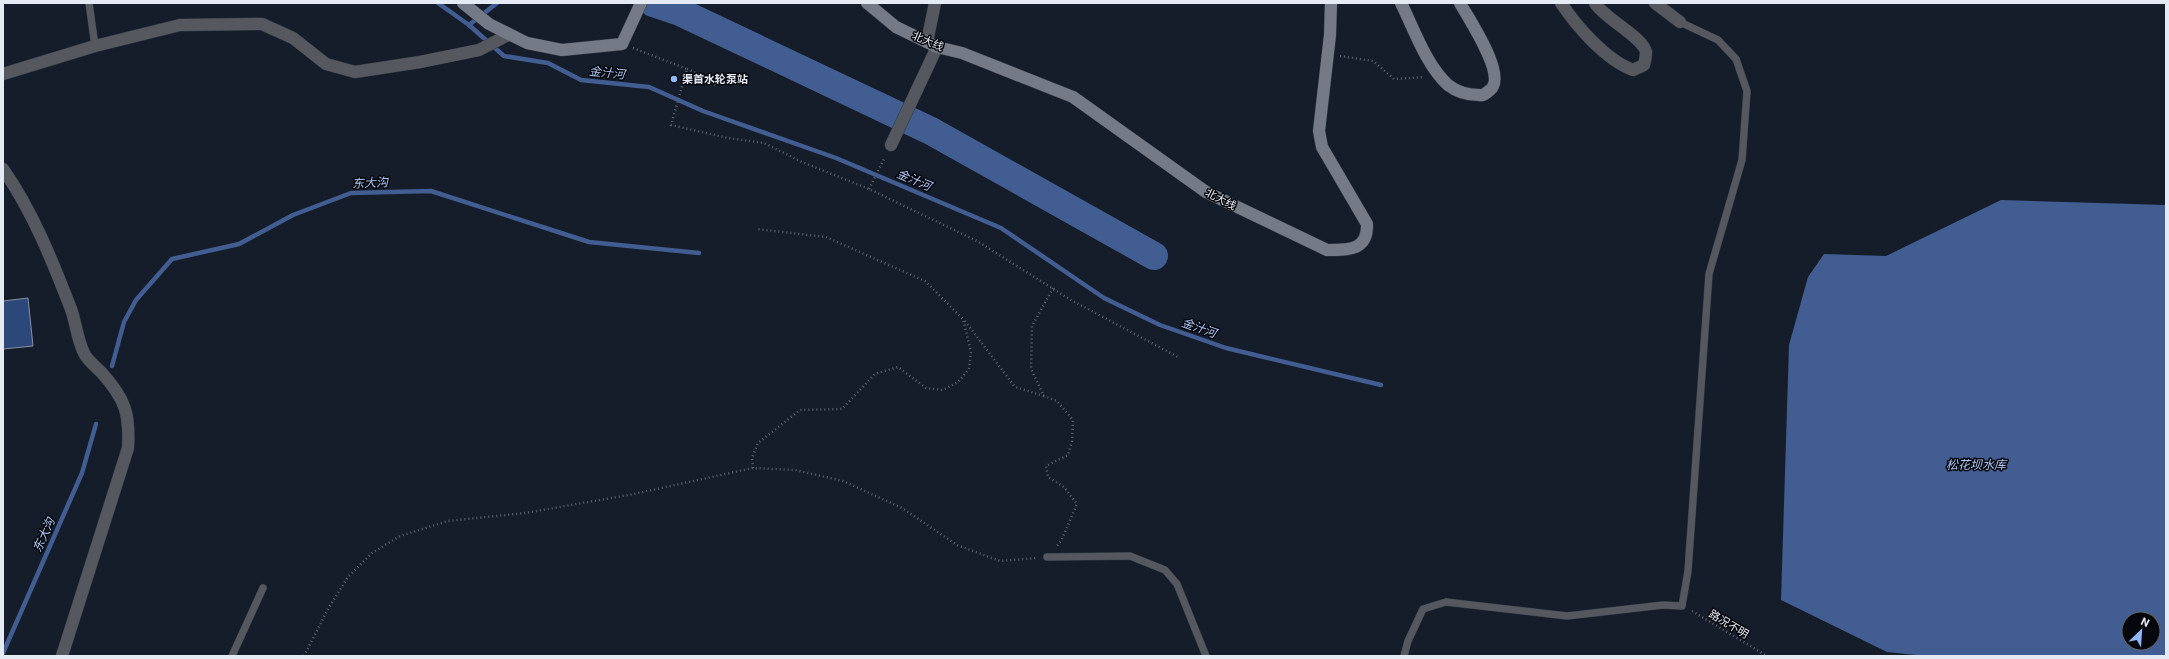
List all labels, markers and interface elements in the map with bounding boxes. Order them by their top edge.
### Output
street label: 北大线 [910,29,946,54]
water label: 金汁河 [588,64,628,82]
place label: 渠首水轮泵站 [682,73,748,86]
marker: 渠首水轮泵站 [669,74,679,84]
water label: 金汁河 [895,167,935,194]
water label: 东大沟 [352,175,390,191]
street label: 北大线 [1203,186,1238,213]
water label: 金汁河 [1180,316,1220,341]
water label: 松花坝水库 [1946,458,2008,472]
water label: 东大沟 [30,514,59,554]
street label: 路况不明 [1707,608,1751,641]
north arrow [2121,611,2161,651]
text: N [2139,615,2151,630]

